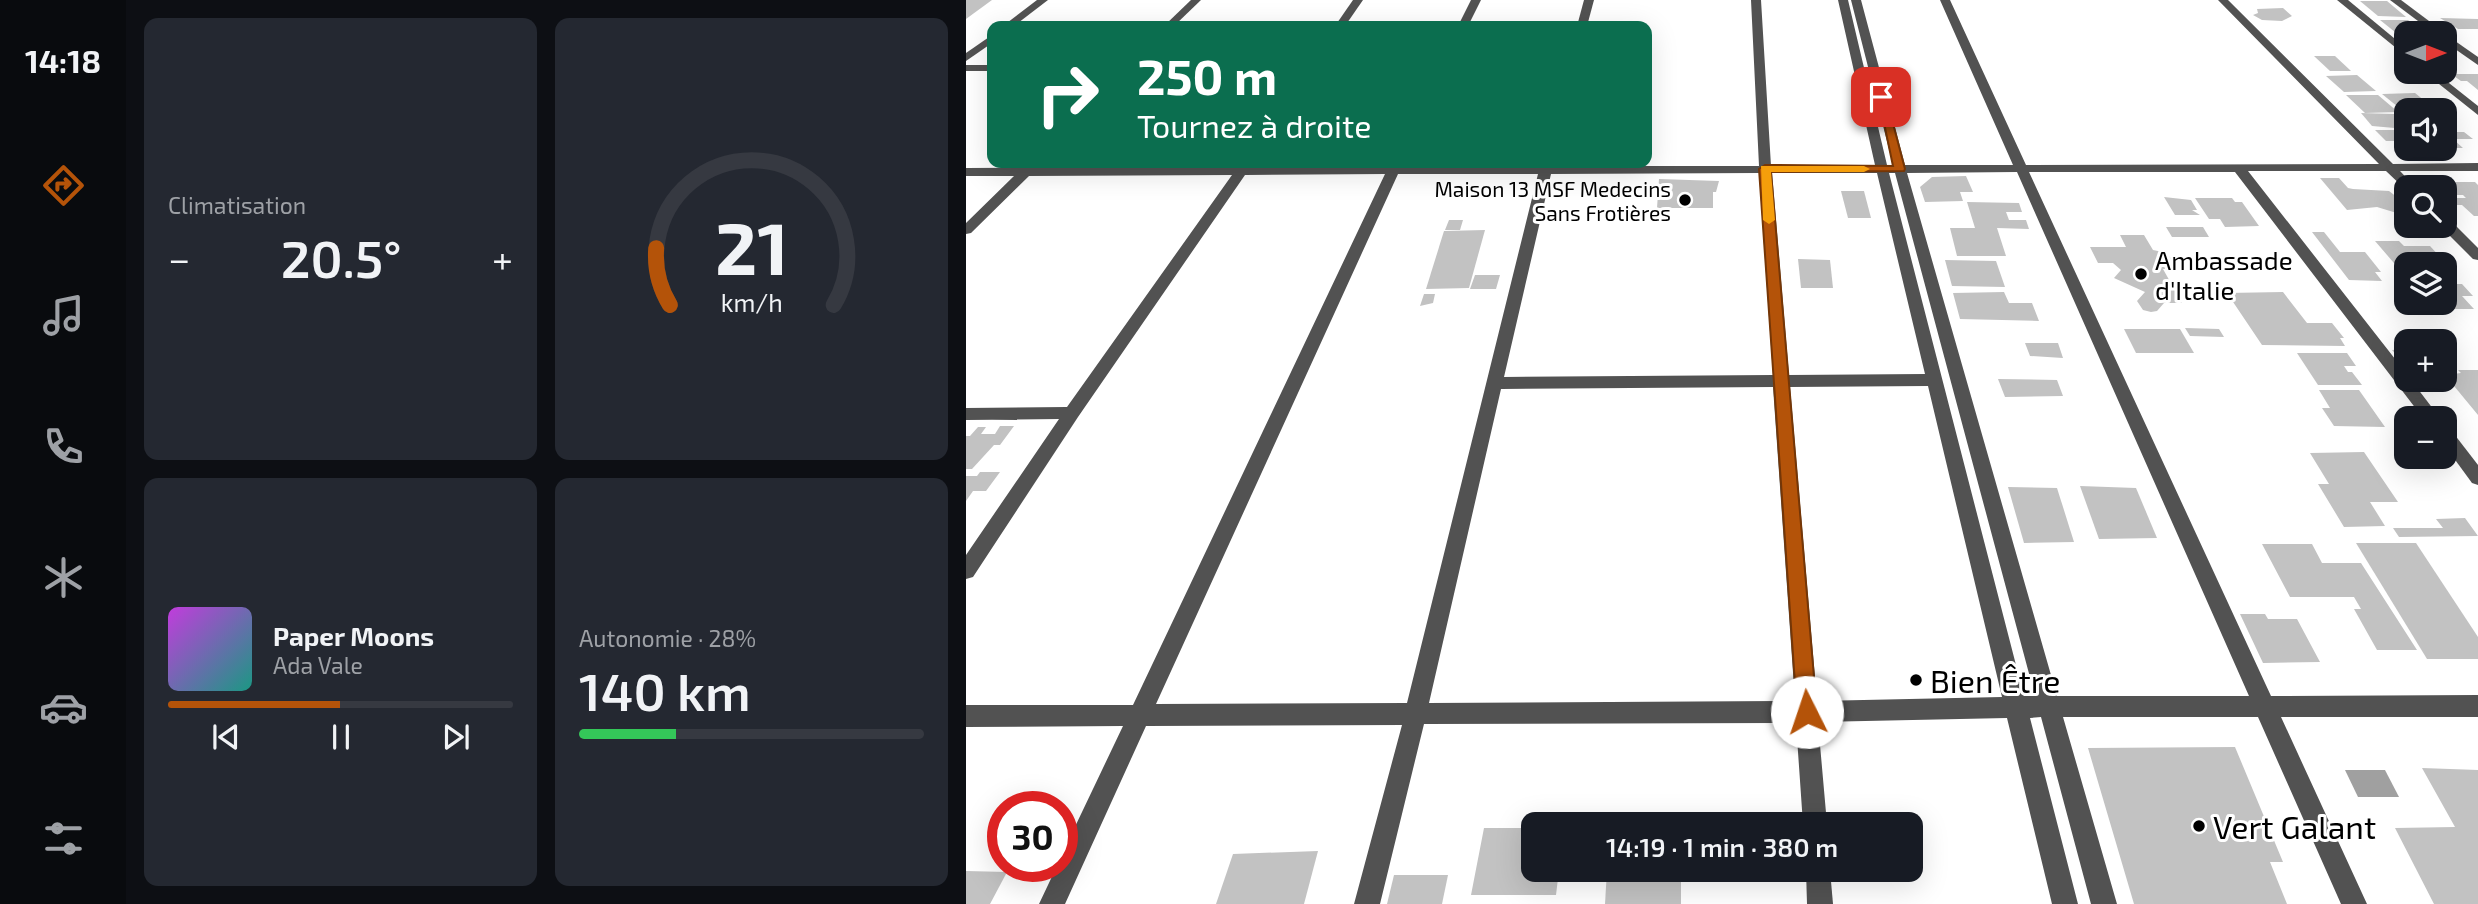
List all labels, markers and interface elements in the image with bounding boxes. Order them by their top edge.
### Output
north arrow [2394,21,2457,84]
map controls [2394,21,2457,469]
text: 14:18 [25,41,101,79]
text: 250 m [1137,46,1277,105]
icon: right [1022,49,1113,140]
pin [1851,67,1911,127]
icon: arrive [1862,78,1900,116]
button: sound [2394,98,2457,161]
text: Tournez à droite [1137,106,1371,144]
icon: directions [39,161,88,210]
button: search [2394,175,2457,238]
place label: Maison 13 MSF Medecins Sans Frotières [1434,176,1671,225]
text: Climatisation [168,191,306,219]
marker: Maison 13 MSF Medecins Sans Frotières [1677,192,1693,208]
text: 21 [715,202,788,290]
text: 20.5° [281,226,402,288]
text: − [168,235,190,281]
text: + [492,235,513,281]
place label: Ambassade d'Italie [2155,244,2293,305]
button: layers [2394,252,2457,315]
marker: Ambassade d'Italie [2133,266,2149,282]
text: km/h [720,287,783,317]
icon: music [39,291,88,340]
button: + [2394,329,2457,392]
button: − [2394,406,2457,469]
icon: phone [39,422,88,471]
icon: climate [39,553,88,602]
text: Paper Moons [273,620,434,651]
text: Autonomie · 28% [579,624,756,652]
text: Ada Vale [273,651,363,679]
text: 140 km [579,659,751,721]
place label: Bien Être [1930,661,2060,699]
marker: Bien Être [1908,672,1924,688]
position arrow [1770,675,1844,749]
icon: car [39,683,88,732]
icon: previous [207,718,245,756]
icon: pause [322,718,360,756]
icon: next [437,718,475,756]
speed limit sign: 30 [987,791,1078,882]
place label: Vert Galant [2213,807,2376,845]
icon: filters [39,814,88,863]
marker: Vert Galant [2191,818,2207,834]
text: 14:19 · 1 min · 380 m [1606,831,1838,862]

